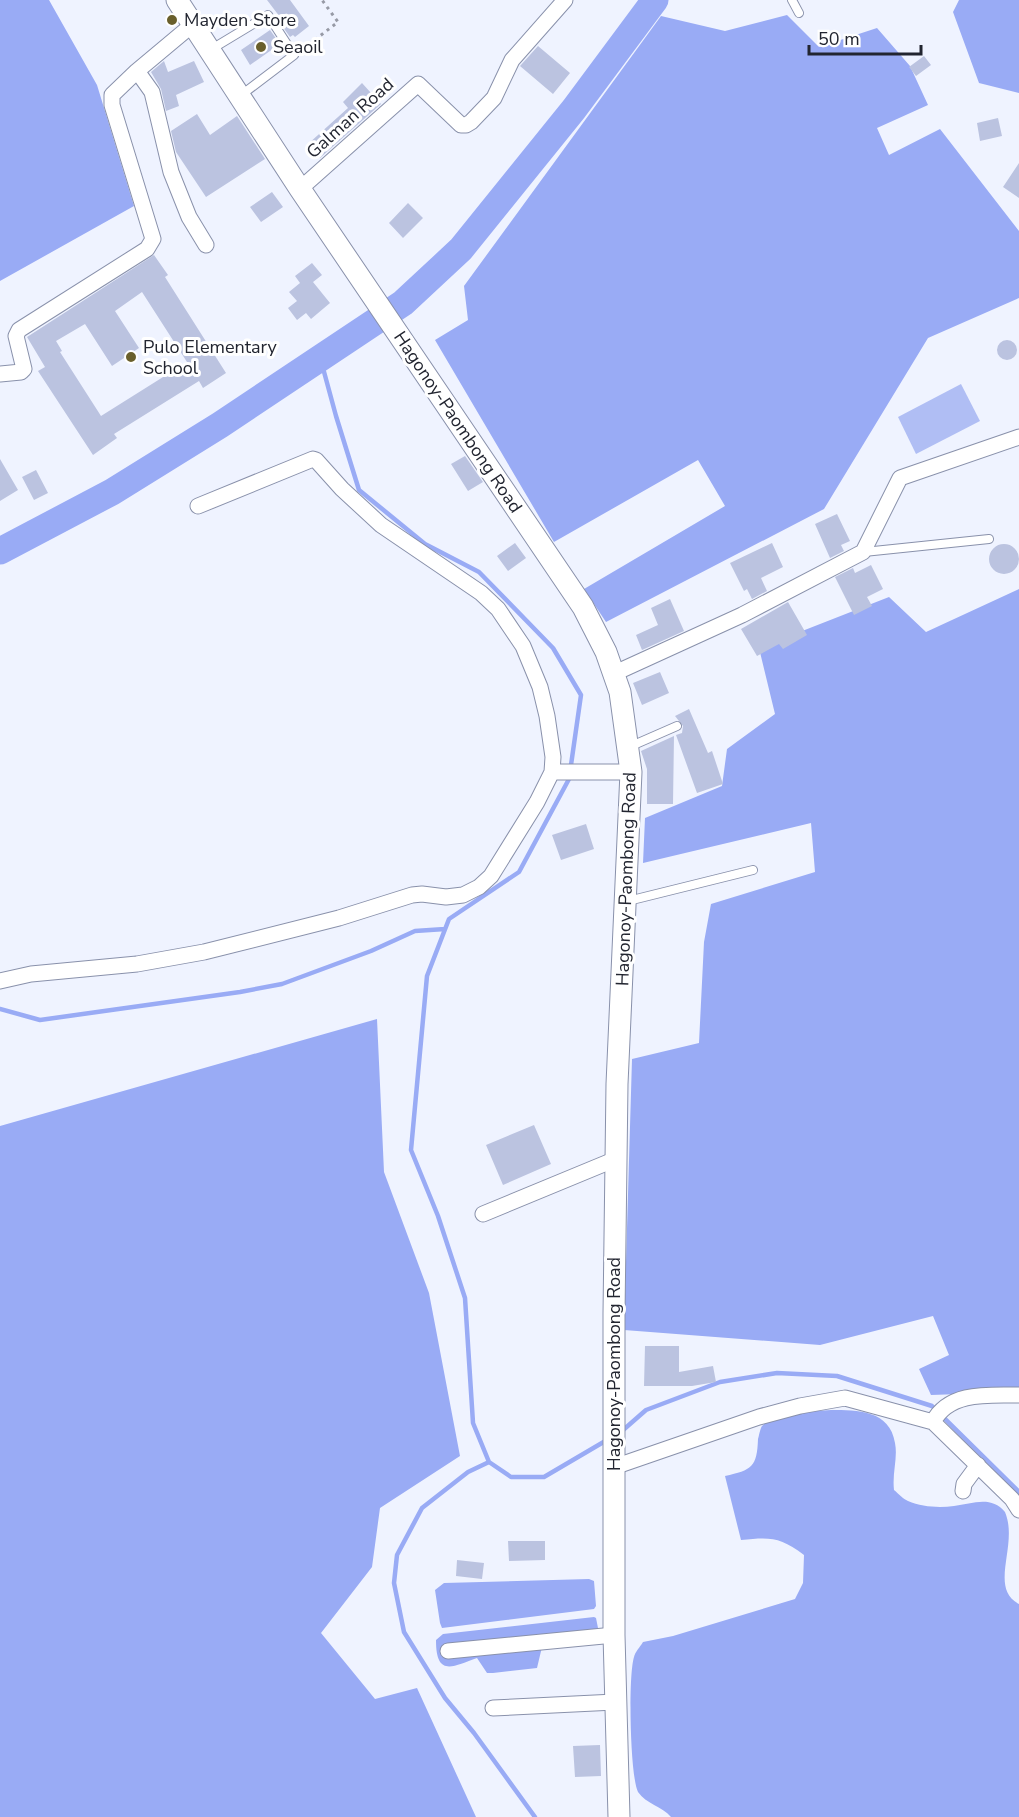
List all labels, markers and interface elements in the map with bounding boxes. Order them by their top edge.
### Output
place label: Mayden Store [184,8,296,32]
marker: Mayden Store [165,13,179,27]
scale bar [809,18,922,56]
text: 50 m [818,27,860,51]
place label: Seaoil [273,35,323,59]
marker: Seaoil [254,40,268,54]
street label: Galman Road [301,72,399,164]
street label: Hagonoy-Paombong Road [388,327,528,517]
place label: Pulo Elementary School [143,335,278,380]
marker: Pulo Elementary School [124,350,138,364]
street label: Hagonoy-Paombong Road [610,772,642,986]
street label: Hagonoy-Paombong Road [602,1257,626,1471]

